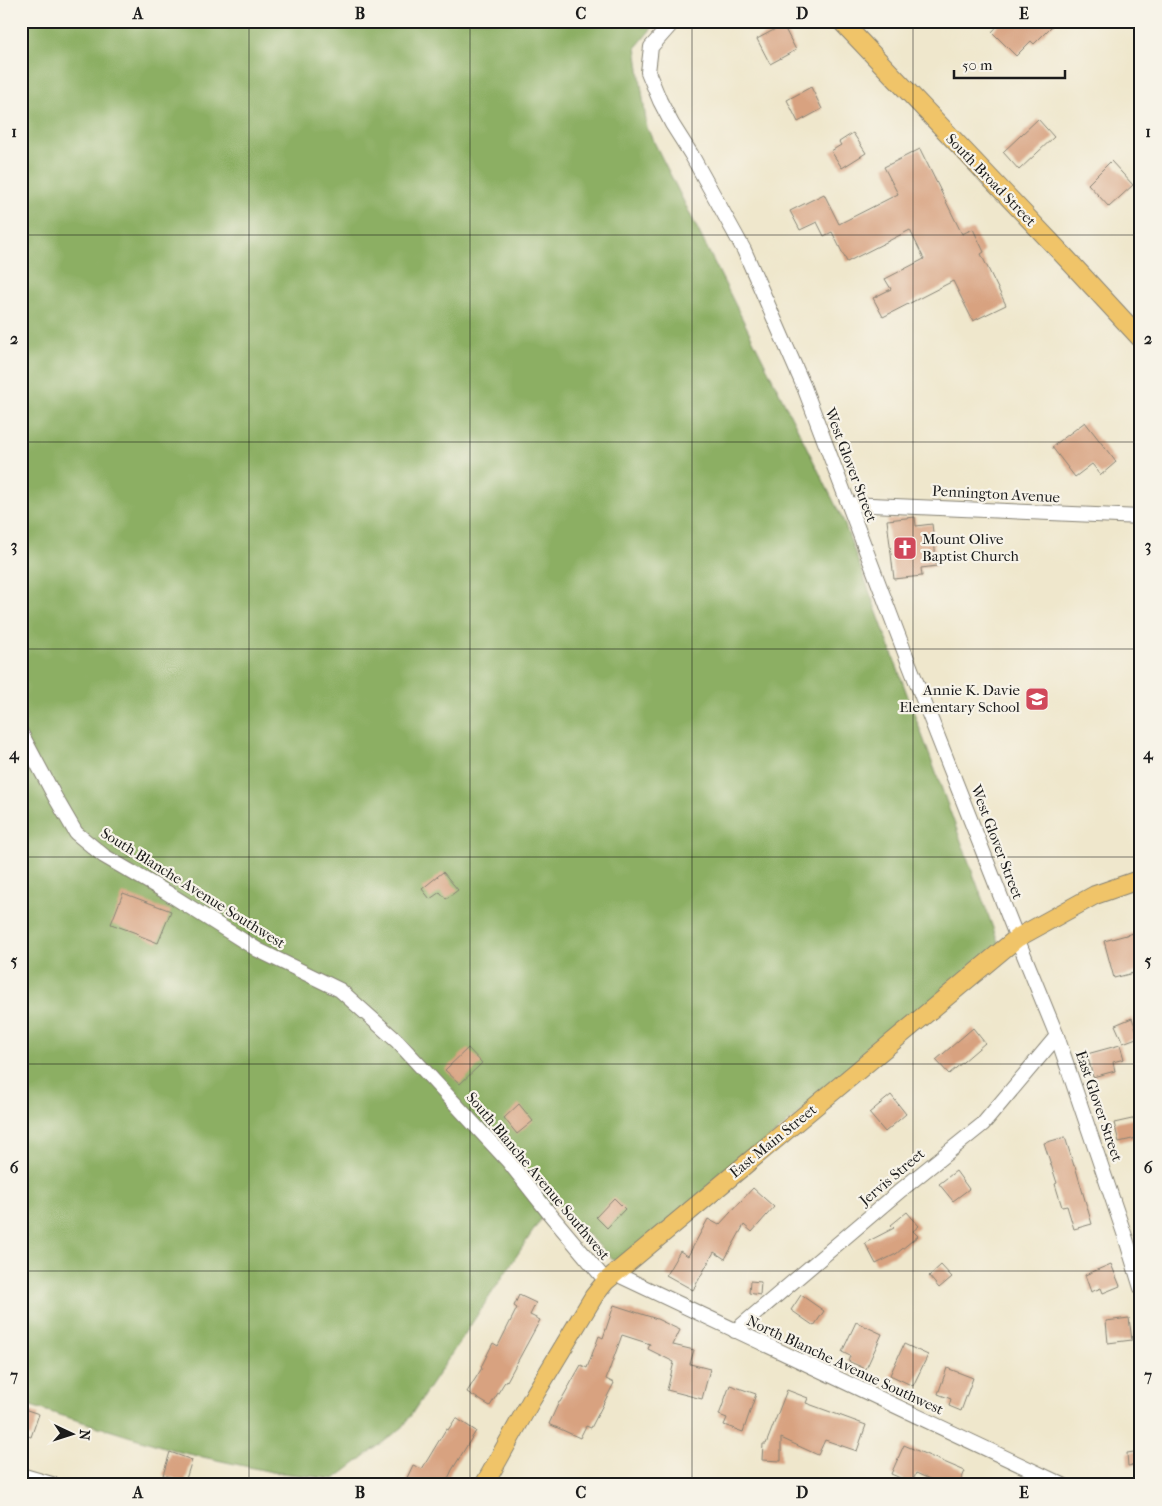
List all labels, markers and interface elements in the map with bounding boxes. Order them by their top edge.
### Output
text: A [132,4,144,23]
text: B [355,4,365,23]
text: C [576,4,587,23]
text: D [796,4,808,23]
text: E [1019,4,1029,23]
scale bar [954,48,1066,80]
text: 50 m [962,56,993,74]
text: 1 [11,122,17,141]
text: 1 [1145,122,1151,141]
street label: South Broad Street [942,130,1040,231]
text: 2 [10,329,18,348]
text: 2 [1144,329,1152,348]
street label: West Glover Street [821,404,881,525]
street label: Pennington Avenue [932,482,1061,506]
place label: Mount Olive Baptist Church [922,530,1019,565]
church icon: Mount Olive Baptist Church [892,535,918,561]
text: 3 [11,536,17,556]
text: 3 [1145,536,1151,556]
place label: Annie K. Davie Elementary School [899,681,1021,716]
school or university icon: Annie K. Davie Elementary School [1024,686,1050,712]
text: 4 [8,744,20,764]
text: 4 [1142,744,1154,764]
street label: West Glover Street [967,781,1027,902]
street label: South Blanche Avenue Southwest [98,824,289,953]
text: 5 [11,951,18,970]
text: 5 [1145,951,1152,970]
street label: East Glover Street [1072,1048,1127,1164]
street label: South Blanche Avenue Southwest [462,1088,614,1264]
street label: East Main Street [726,1100,821,1182]
street label: Jervis Street [855,1144,929,1210]
text: 6 [10,1158,19,1177]
text: 6 [1144,1158,1153,1177]
street label: North Blanche Avenue Southwest [744,1311,947,1419]
text: 7 [9,1366,18,1385]
text: 7 [1143,1366,1152,1385]
north arrow [48,1408,98,1458]
text: N [76,1429,93,1441]
text: A [132,1483,144,1502]
text: B [355,1483,365,1502]
text: C [576,1483,587,1502]
text: D [796,1483,808,1502]
text: E [1019,1483,1029,1502]

